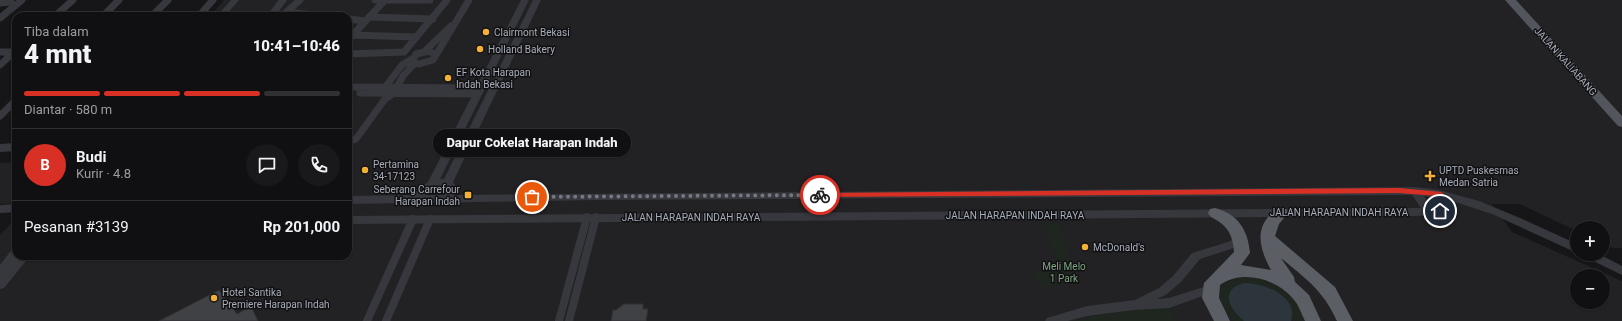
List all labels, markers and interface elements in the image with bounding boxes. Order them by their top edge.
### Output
text: Tiba dalam [24,24,89,39]
street label: JALAN KALIABANG [1532,25,1599,98]
marker: Clairmont Bekasi [481,27,491,37]
place label: Clairmont Bekasi [494,27,570,38]
text: 10:41–10:46 [253,37,340,55]
text: 4 mnt [24,39,91,69]
marker: Holland Bakery [475,44,485,54]
place label: Holland Bakery [488,44,555,55]
place label: EF Kota Harapan Indah Bekasi [456,67,531,90]
marker: EF Kota Harapan Indah Bekasi [443,73,453,83]
text: Diantar · 580 m [24,102,112,117]
callout: Dapur Cokelat Harapan Indah [433,129,631,157]
text: Dapur Cokelat Harapan Indah [446,135,618,150]
button: chat [246,144,288,186]
button: phone [298,144,340,186]
text: Budi [76,148,106,166]
text: B [40,156,50,174]
place label: Pertamina 34-17123 [373,159,419,182]
marker: Pertamina 34-17123 [360,165,370,175]
place label: UPTD Puskesmas Medan Satria [1439,165,1519,188]
text: Kurir · 4.8 [76,166,131,181]
marker: UPTD Puskesmas Medan Satria [1424,170,1436,182]
courier [800,175,840,215]
pin [515,180,549,214]
place label: Seberang Carrefour Harapan Indah [374,184,461,207]
icon: bike [809,184,831,206]
icon: bag [521,186,543,208]
marker: Seberang Carrefour Harapan Indah [463,190,473,200]
pin [1423,194,1457,228]
icon: home [1429,200,1451,222]
street label: JALAN HARAPAN INDAH RAYA [1270,207,1409,218]
street label: JALAN HARAPAN INDAH RAYA [946,210,1085,221]
street label: JALAN HARAPAN INDAH RAYA [622,212,761,223]
text: Pesanan #3139 [24,218,129,236]
text: Rp 201,000 [263,218,340,236]
map controls [1570,221,1610,309]
button: + [1570,221,1610,261]
marker: McDonald's [1080,242,1090,252]
place label: McDonald's [1093,242,1145,253]
park label: Meli Melo 1 Park [1042,261,1086,284]
button: − [1570,269,1610,309]
place label: Hotel Santika Premiere Harapan Indah [222,287,330,310]
marker: Hotel Santika Premiere Harapan Indah [209,293,219,303]

